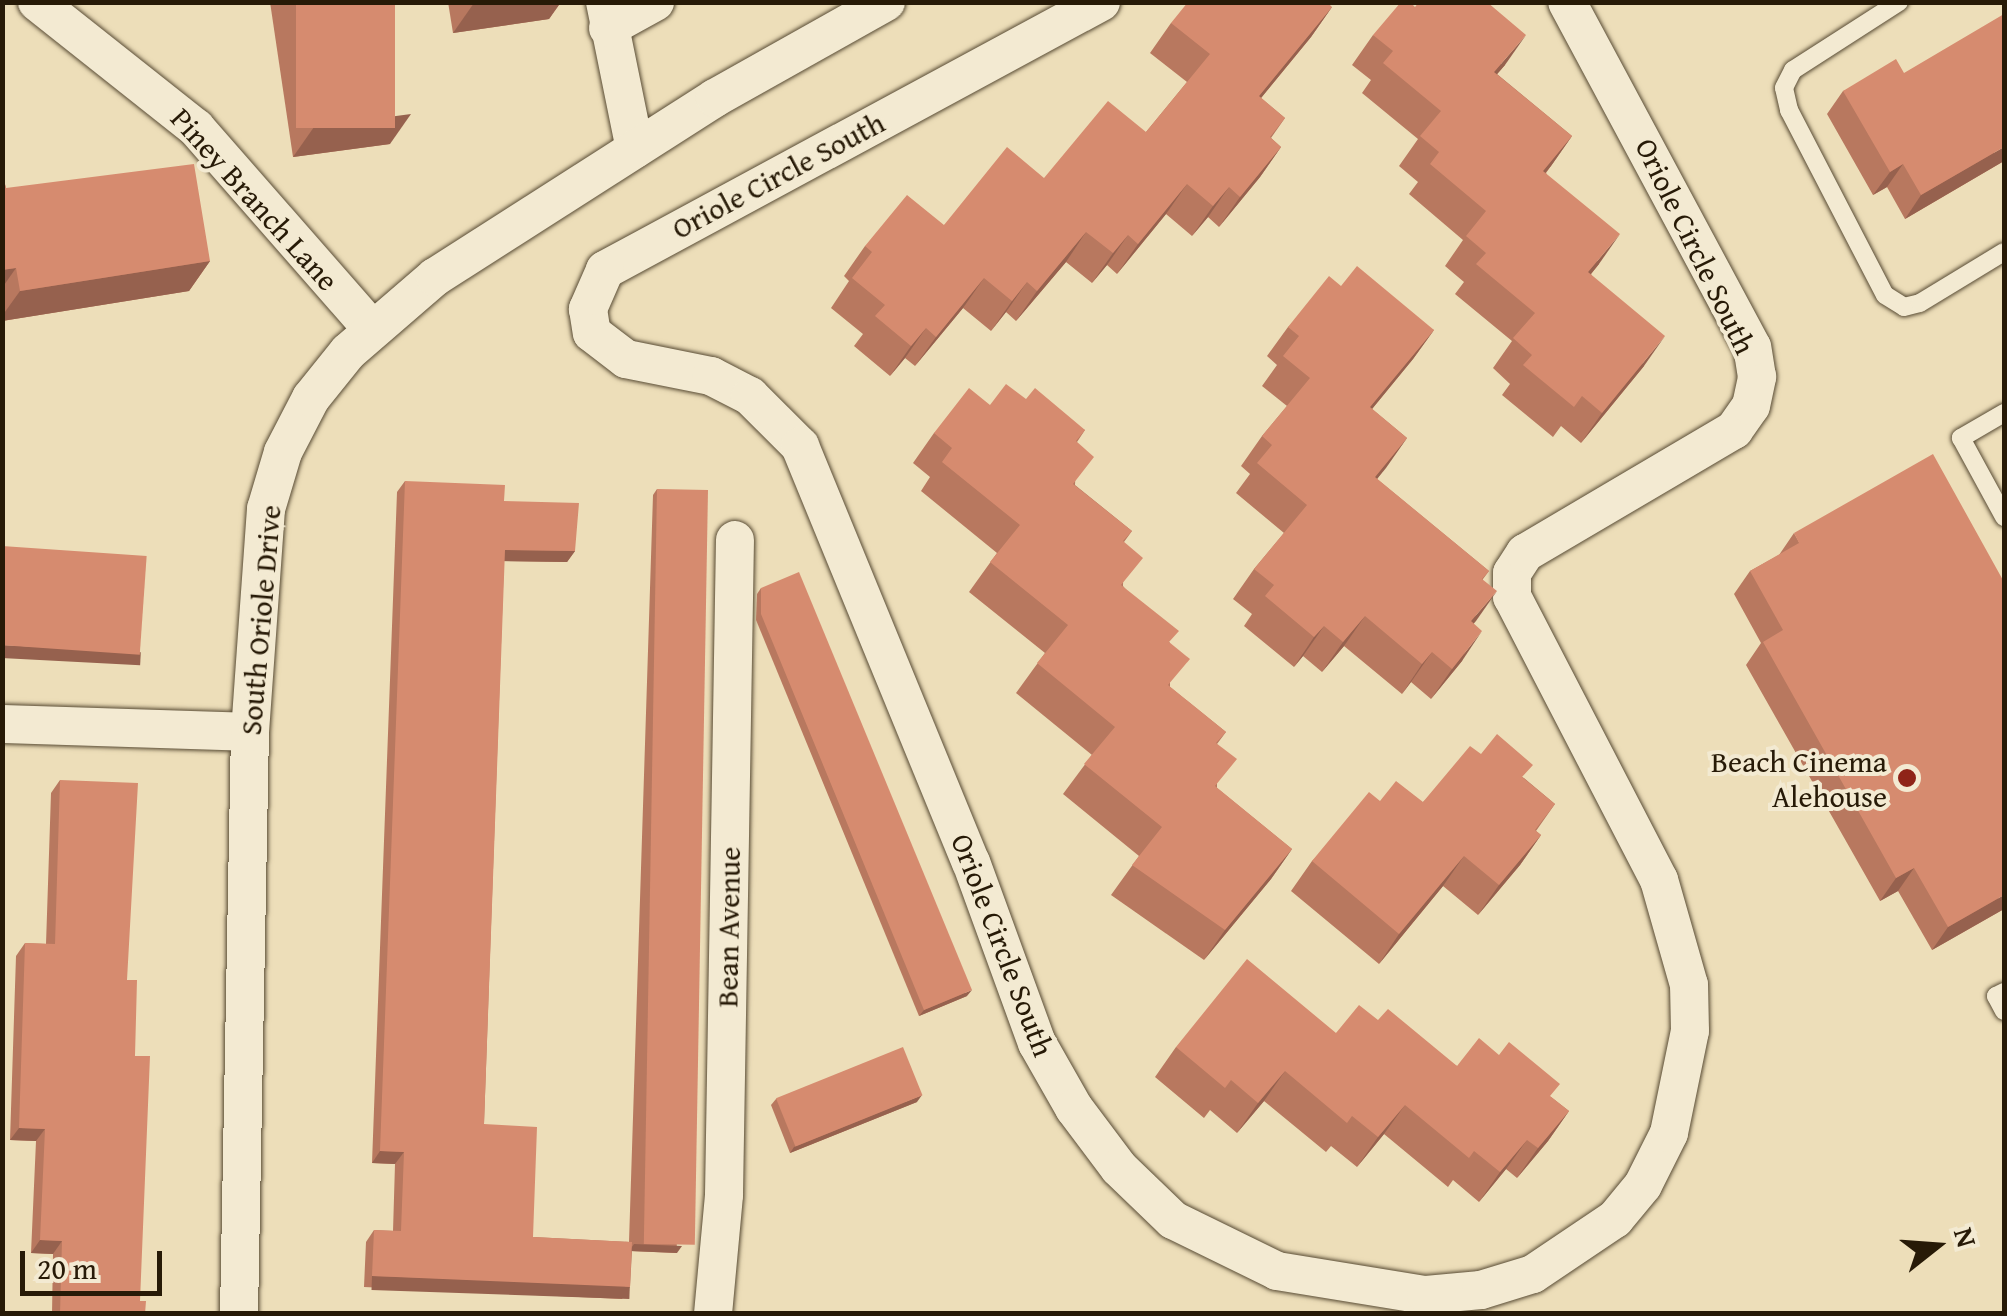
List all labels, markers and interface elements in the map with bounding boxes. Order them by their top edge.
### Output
street label: Piney Branch Lane [164,100,346,298]
street label: Oriole Circle South [666,104,890,246]
street label: Oriole Circle South [1628,132,1764,360]
street label: South Oriole Drive [232,503,288,737]
place label: Beach Cinema Alehouse [1711,743,1887,814]
marker: Beach Cinema Alehouse [1896,767,1918,789]
street label: Oriole Circle South [944,829,1062,1061]
street label: Bean Avenue [709,846,747,1008]
north arrow [1887,1196,1987,1296]
text: N [1944,1222,1989,1252]
scale bar [25,1231,168,1293]
text: 20 m [37,1246,97,1290]

